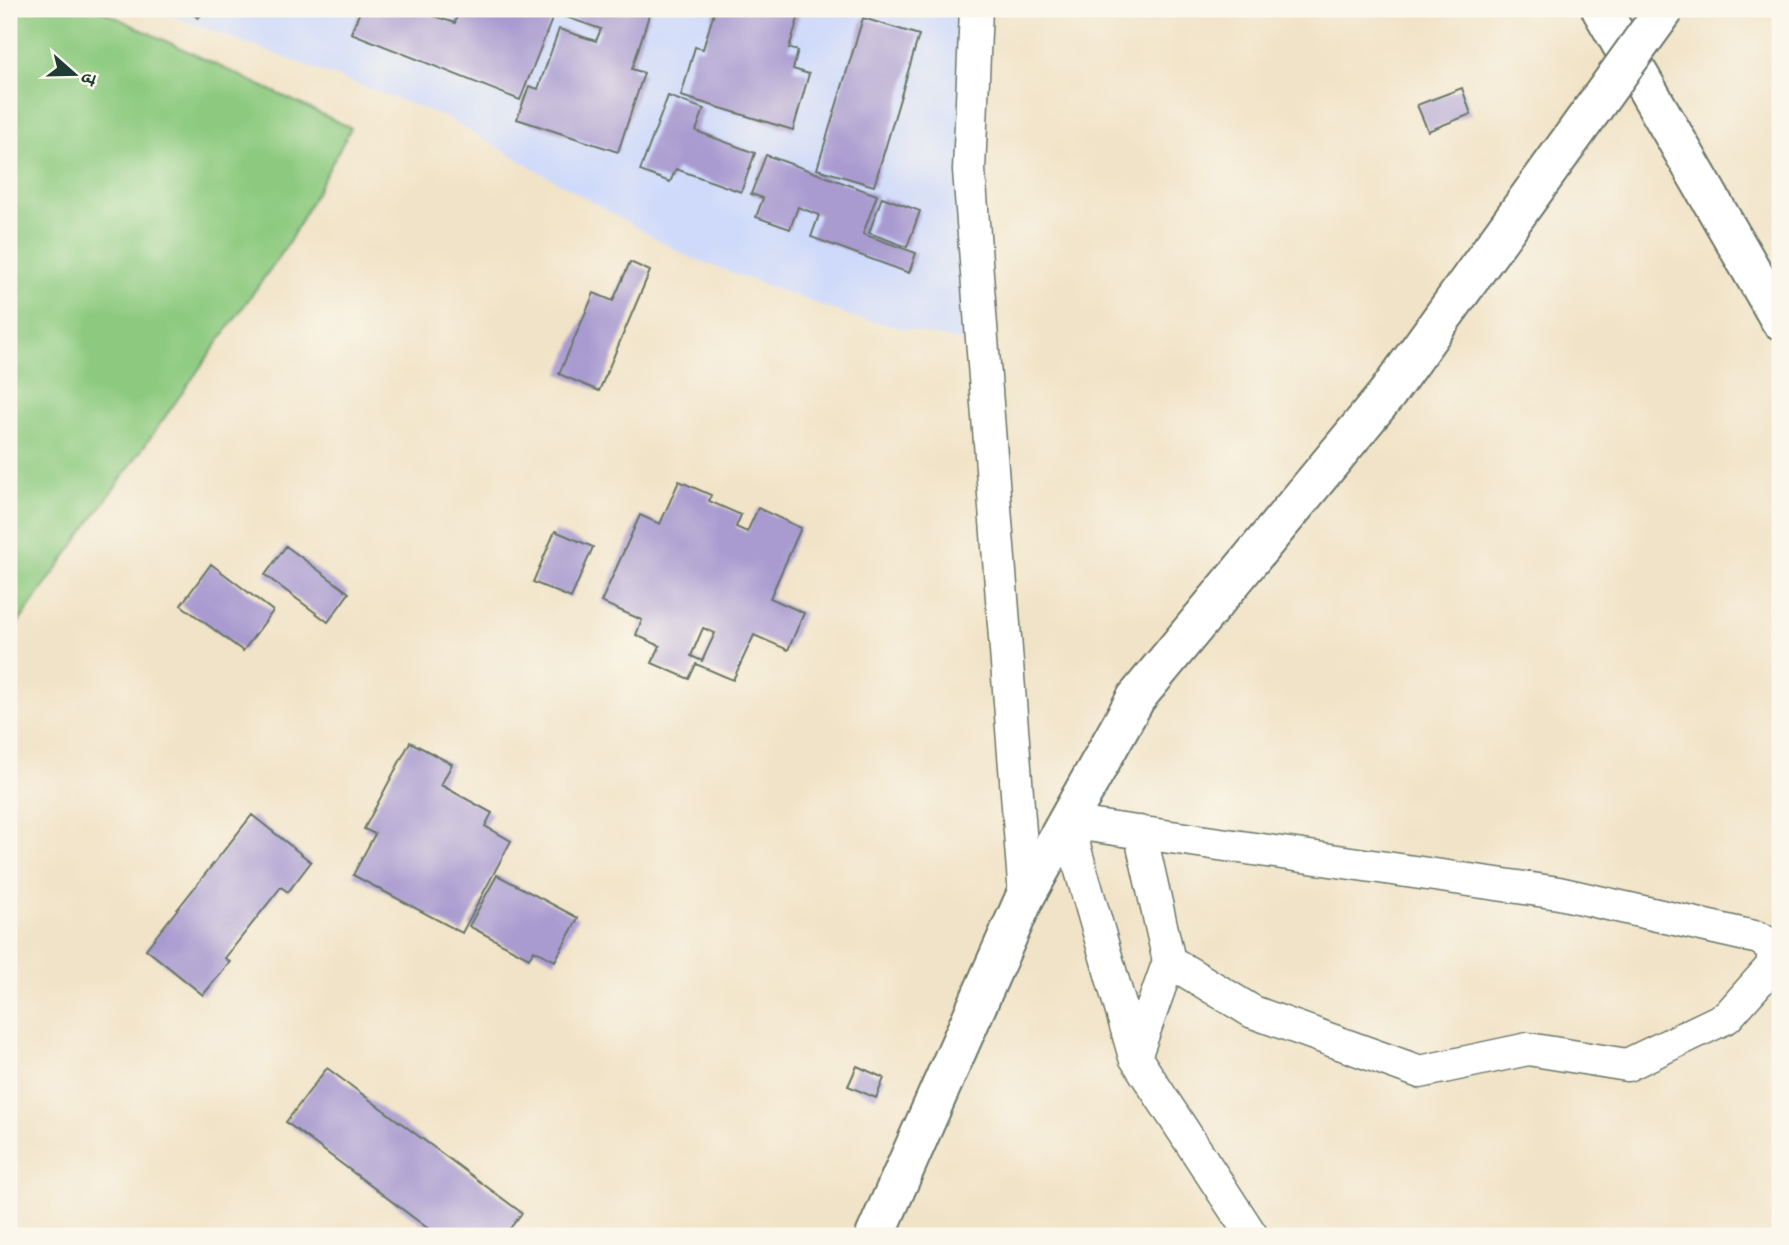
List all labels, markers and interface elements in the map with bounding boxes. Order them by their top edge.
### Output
north arrow [38,38,108,108]
text: उ [72,68,102,89]

